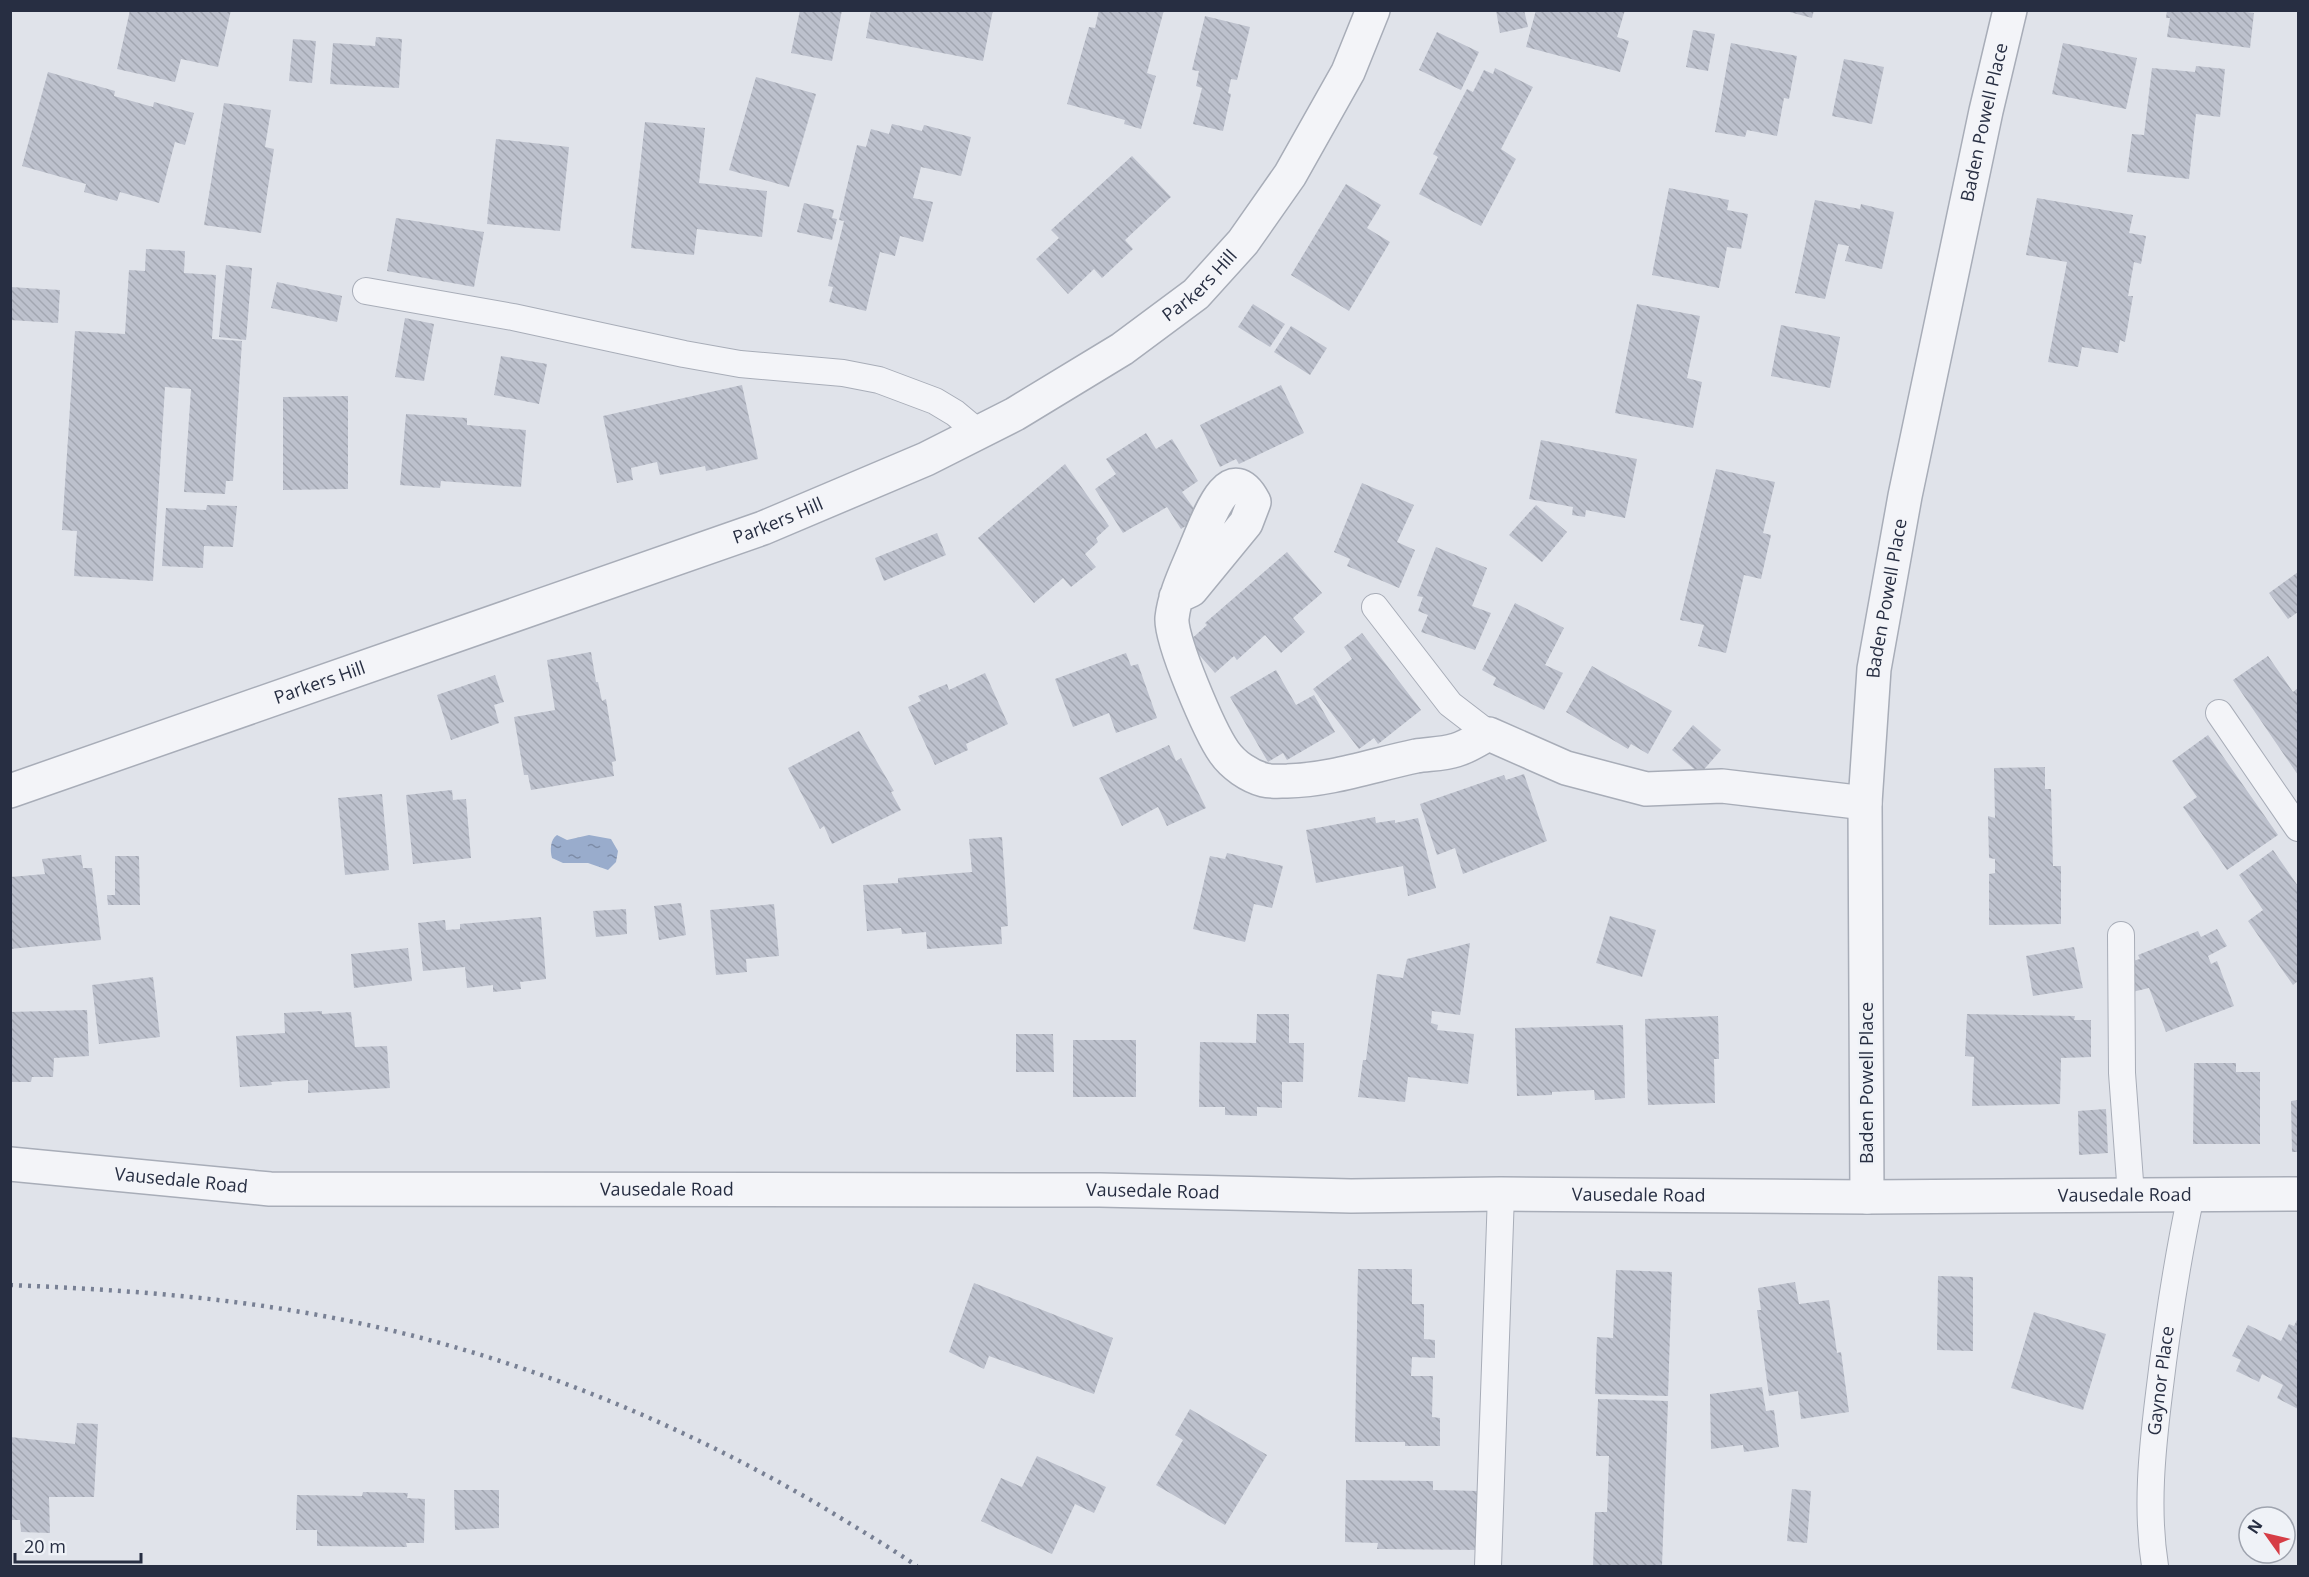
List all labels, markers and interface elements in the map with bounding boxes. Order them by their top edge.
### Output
street label: Baden Powell Place [1954,40,2013,204]
street label: Parkers Hill [1157,244,1242,326]
street label: Parkers Hill [729,491,826,549]
street label: Baden Powell Place [1860,516,1912,679]
street label: Parkers Hill [270,655,368,709]
street label: Baden Powell Place [1854,1002,1878,1164]
street label: Vausedale Road [114,1161,249,1198]
street label: Vausedale Road [600,1176,734,1201]
street label: Vausedale Road [1086,1177,1220,1204]
street label: Vausedale Road [1572,1182,1706,1207]
street label: Vausedale Road [2058,1182,2192,1207]
street label: Gaynor Place [2141,1324,2179,1437]
north arrow [2237,1505,2297,1565]
text: N [2242,1515,2267,1538]
scale bar [15,1526,141,1564]
text: 20 m [24,1534,66,1558]

